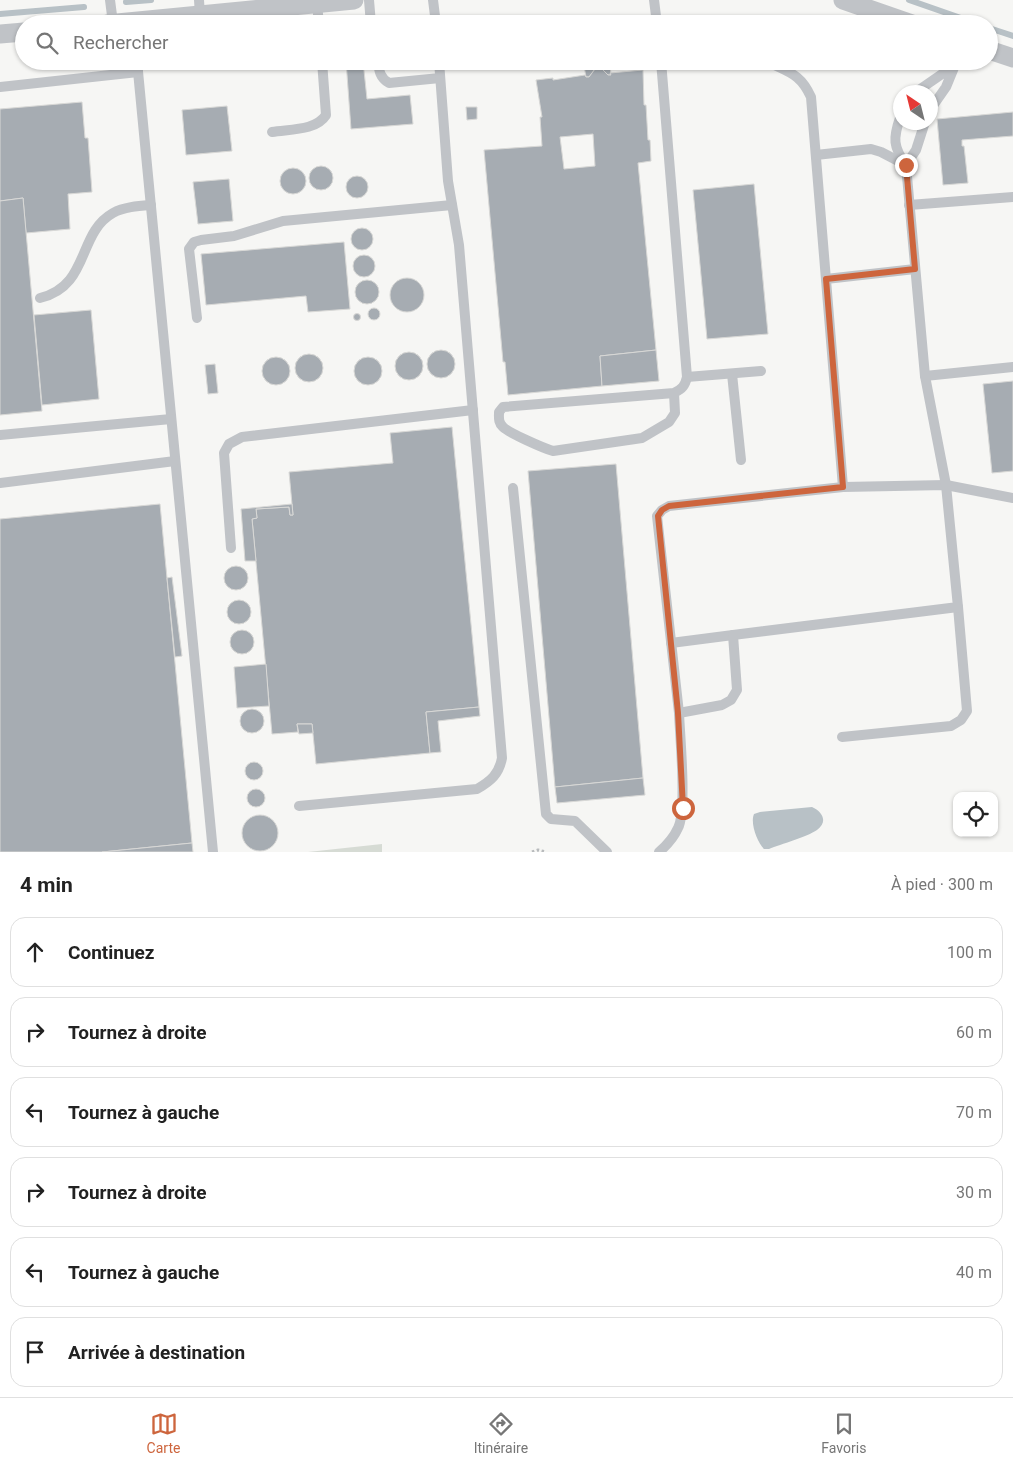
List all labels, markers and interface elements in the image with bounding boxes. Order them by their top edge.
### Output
search box [15,15,998,70]
icon: search [33,29,61,57]
text: Rechercher [73,31,168,54]
north arrow [893,85,938,130]
route end [895,154,918,177]
map controls [953,792,998,837]
button: locate [953,792,998,837]
route start [672,797,695,820]
text: 4 min [20,873,73,897]
text: À pied · 300 m [891,875,993,894]
icon: ahead [21,938,49,966]
text: Continuez [68,941,154,964]
text: 100 m [947,943,992,962]
icon: right [21,1018,49,1046]
text: Tournez à droite [68,1021,207,1044]
text: 60 m [956,1023,992,1042]
icon: left [21,1098,49,1126]
text: Tournez à gauche [68,1101,219,1124]
text: 70 m [956,1103,992,1122]
icon: right [21,1178,49,1206]
text: Tournez à droite [68,1181,207,1204]
text: 30 m [956,1183,992,1202]
icon: left [21,1258,49,1286]
text: Tournez à gauche [68,1261,219,1284]
text: 40 m [956,1263,992,1282]
icon: arrive [21,1338,49,1366]
text: Arrivée à destination [68,1341,245,1364]
tab: Carte [147,1410,180,1456]
tab: Itinéraire [474,1410,528,1456]
tab: Favoris [821,1410,866,1456]

